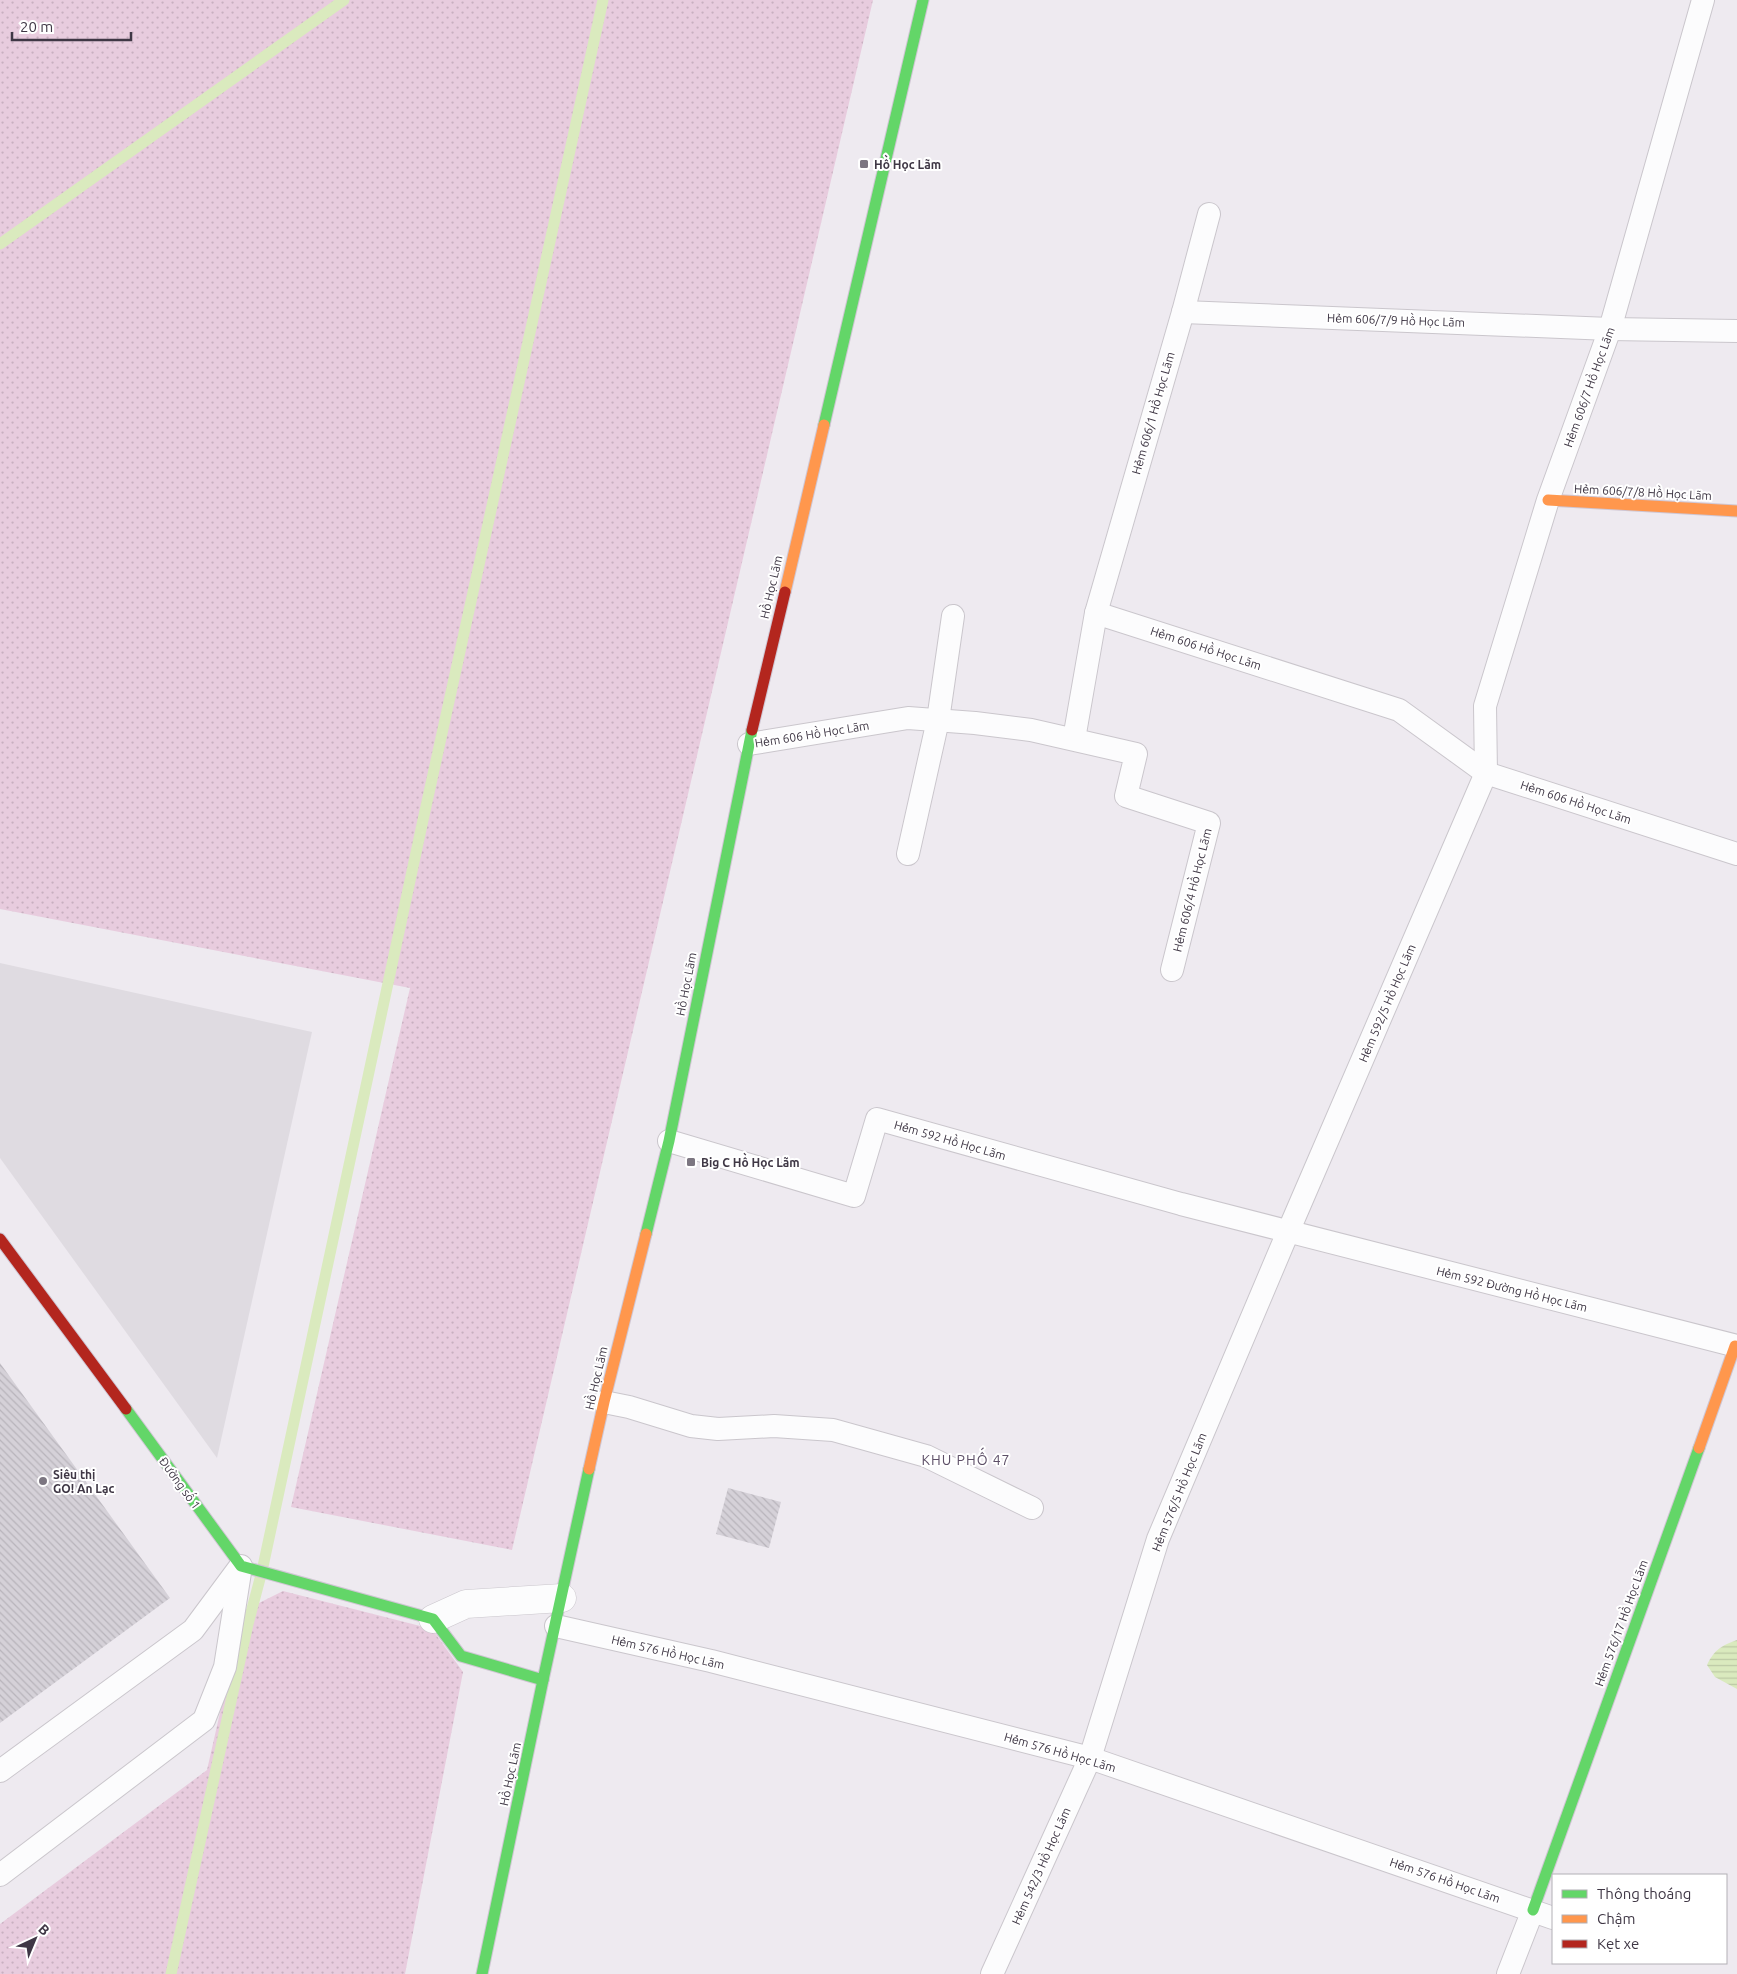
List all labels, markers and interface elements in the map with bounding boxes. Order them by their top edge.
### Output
scale bar [12,10,131,42]
text: 20 m [20,18,53,35]
place label: Hồ Học Lãm [874,154,941,171]
marker: Hồ Học Lãm [858,158,870,170]
street label: Hẻm 606/7/9 Hồ Học Lãm [1327,310,1465,330]
street label: Hẻm 606/7 Hồ Học Lãm [1560,325,1618,449]
street label: Hẻm 606/1 Hồ Học Lãm [1128,350,1178,476]
street label: Hẻm 606/7/8 Hồ Học Lãm [1574,481,1712,503]
street label: Hồ Học Lãm [756,554,786,620]
street label: Hẻm 606 Hồ Học Lãm [1149,623,1263,673]
street label: Hẻm 606 Hồ Học Lãm [754,718,870,750]
street label: Hẻm 606 Hồ Học Lãm [1519,777,1633,827]
street label: Hẻm 606/4 Hồ Học Lãm [1169,827,1215,953]
street label: Hẻm 592/5 Hồ Học Lãm [1355,942,1419,1064]
street label: Hồ Học Lãm [673,951,700,1017]
street label: Hẻm 592 Hồ Học Lãm [892,1117,1008,1163]
place label: Big C Hồ Học Lãm [701,1152,800,1169]
marker: Big C Hồ Học Lãm [685,1156,697,1168]
street label: Hẻm 592 Đường Hồ Học Lãm [1435,1263,1589,1315]
street label: Hồ Học Lãm [581,1345,611,1411]
street label: Hẻm 576/5 Hồ Học Lãm [1148,1430,1210,1554]
district label: KHU PHỐ 47 [921,1447,1011,1468]
street label: Đường số 1 [157,1454,204,1512]
place label: Siêu thị GO! An Lạc [53,1468,115,1495]
marker: Siêu thị GO! An Lạc [37,1475,49,1487]
street label: Hẻm 576/17 Hồ Học Lãm [1591,1558,1651,1688]
street label: Hẻm 576 Hồ Học Lãm [610,1632,726,1672]
street label: Hẻm 576 Hồ Học Lãm [1002,1729,1118,1775]
street label: Hồ Học Lãm [496,1741,524,1807]
street label: Hẻm 542/3 Hồ Học Lãm [1008,1805,1074,1927]
street label: Hẻm 576 Hồ Học Lãm [1388,1854,1502,1906]
legend [1552,1874,1727,1964]
text: Thông thoáng [1597,1885,1691,1902]
text: Chậm [1597,1910,1635,1927]
north arrow [10,1914,60,1964]
text: B [35,1921,53,1939]
text: Kẹt xe [1597,1935,1639,1952]

